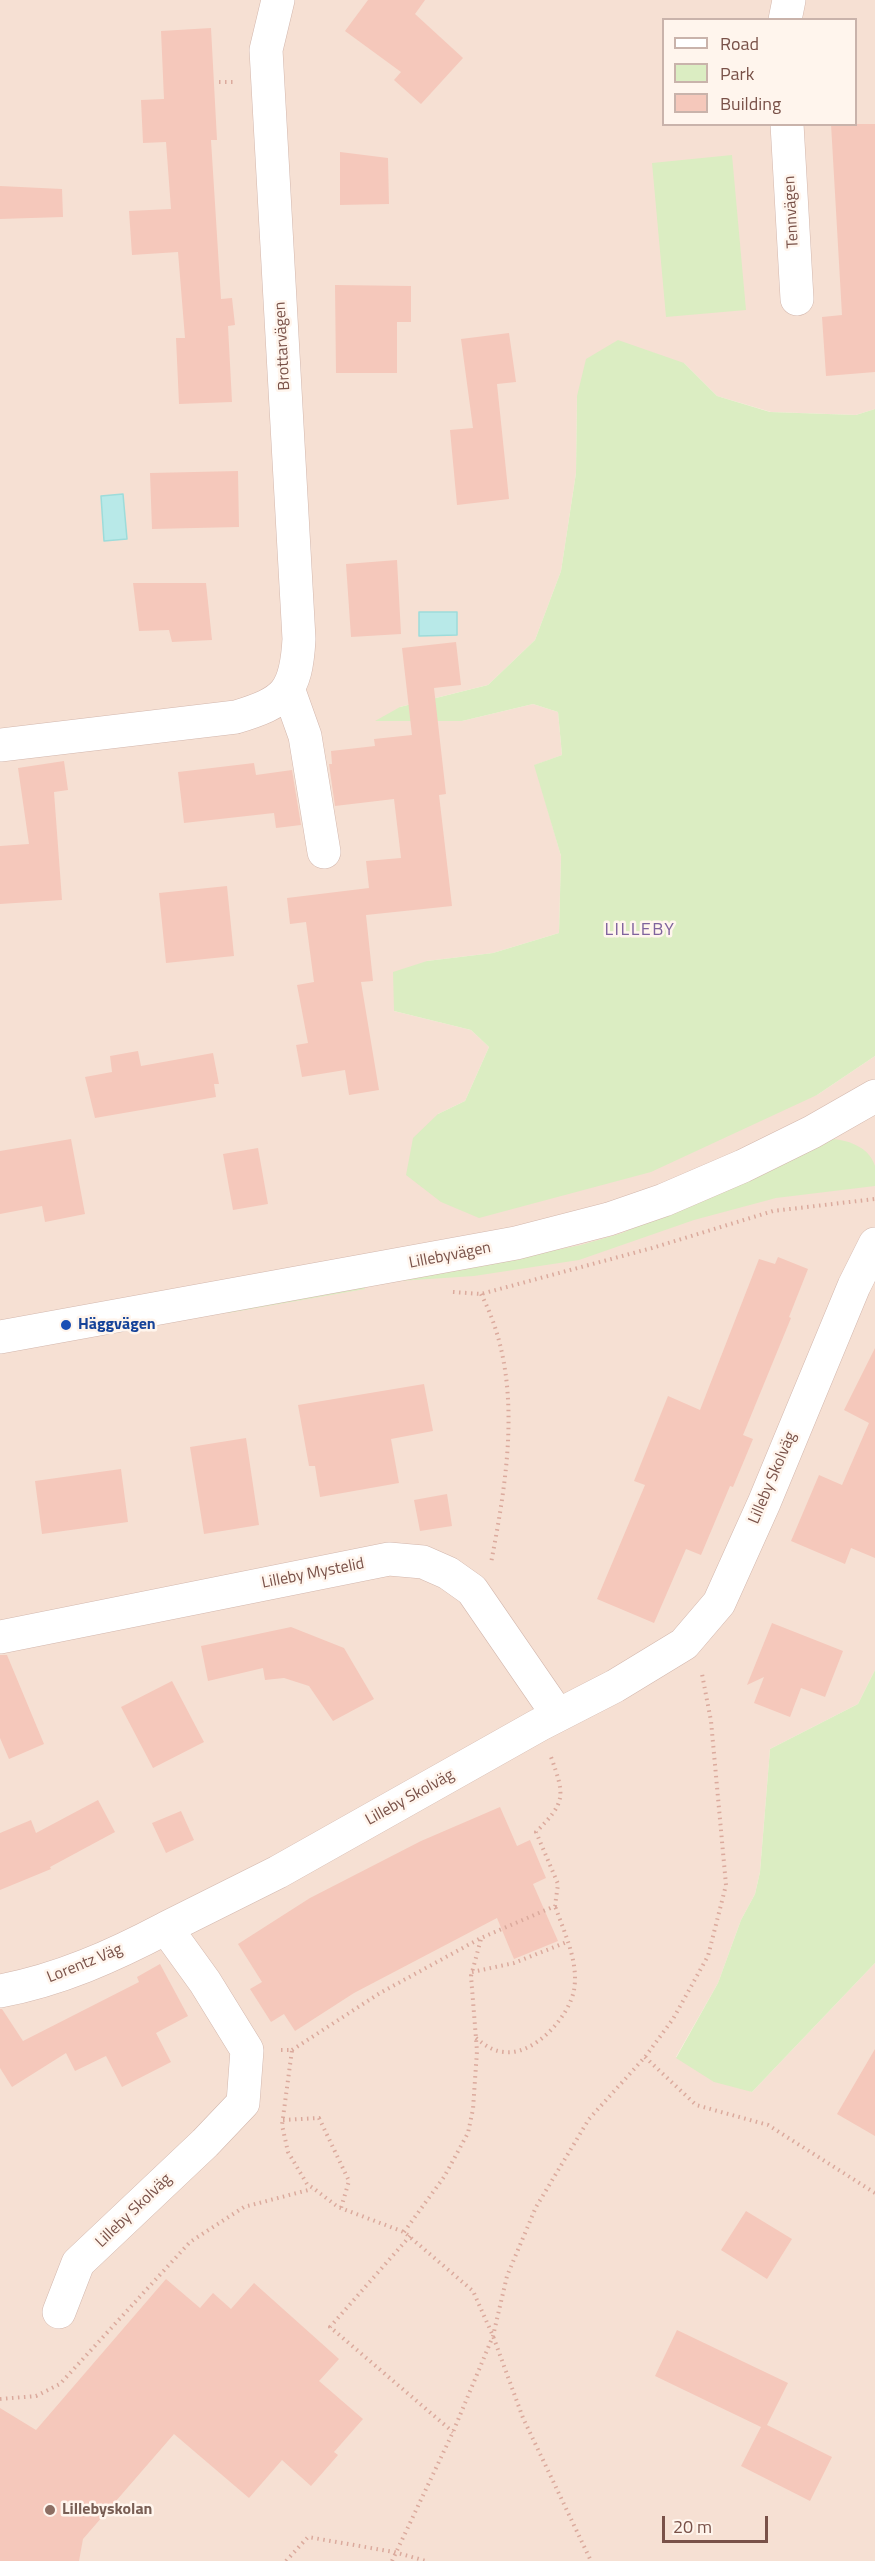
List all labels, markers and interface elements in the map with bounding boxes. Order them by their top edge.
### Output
legend [662,18,857,126]
text: Road [720,30,759,57]
text: Park [720,60,754,87]
text: Building [720,90,781,117]
street label: Tennvägen [781,175,803,249]
street label: Brottarvägen [271,301,295,391]
district label: LILLEBY [604,920,676,942]
street label: Lillebyvägen [407,1239,493,1273]
place label: Häggvägen [78,1315,156,1335]
marker: Häggvägen [59,1318,73,1332]
street label: Lilleby Skolväg [745,1429,801,1527]
street label: Lilleby Mystelid [260,1555,366,1593]
street label: Lilleby Skolväg [362,1766,458,1830]
street label: Lorentz Väg [45,1940,125,1988]
street label: Lilleby Skolväg [92,2170,176,2252]
place label: Lillebyskolan [62,2500,152,2520]
marker: Lillebyskolan [43,2503,57,2517]
scale bar [665,2504,772,2542]
text: 20 m [673,2513,712,2540]

